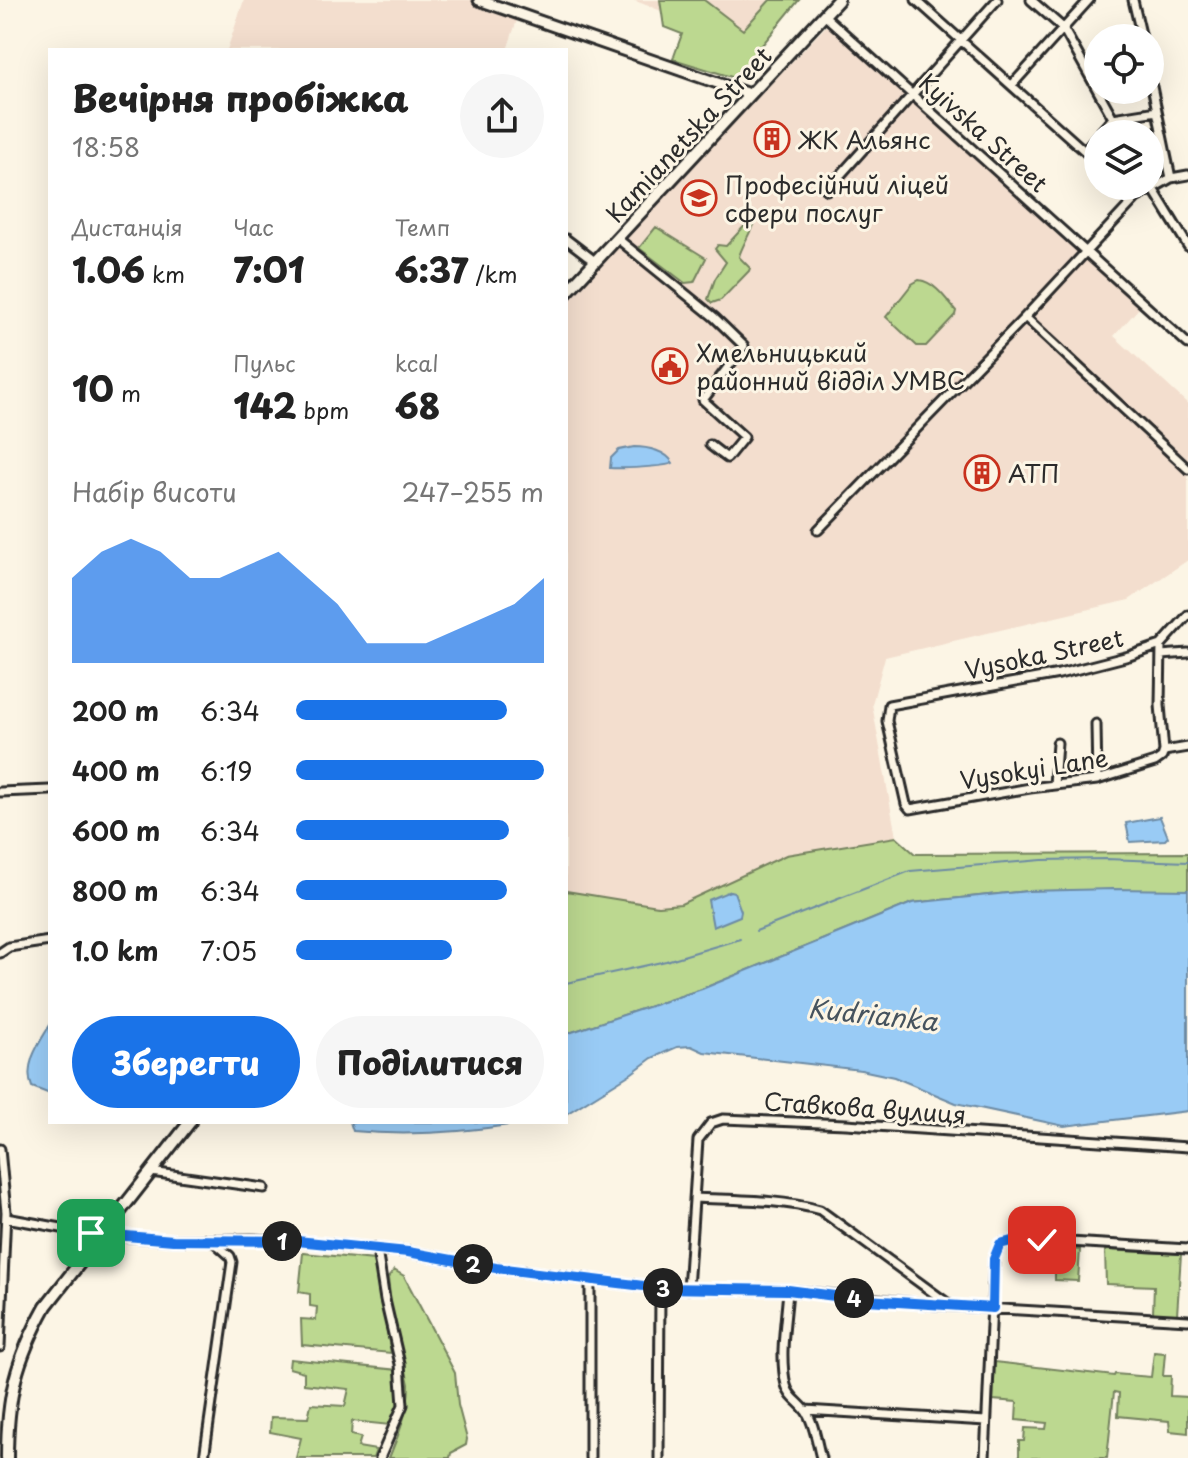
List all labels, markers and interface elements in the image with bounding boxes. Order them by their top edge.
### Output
map controls [1084,24,1164,200]
button: locate [1084,24,1164,104]
street label: Kamianetska Street [597,38,779,230]
street label: Kyivska Street [912,64,1056,200]
text: Вечірня пробіжка [72,70,409,124]
button: share [460,74,544,158]
building icon: ЖК Альянс [753,120,791,158]
button: layers [1084,120,1164,200]
place label: ЖК Альянс [798,121,931,157]
text: 18:58 [72,127,140,166]
place label: Професійний ліцей сфери послуг [725,166,949,230]
school or university icon: Професійний ліцей сфери послуг [680,179,718,217]
text: Дистанція [72,210,183,243]
text: Час [233,210,274,243]
text: Темп [395,210,450,243]
text: 1.06 [72,243,145,295]
text: 7:01 [233,243,304,295]
text: 6:37 [395,243,468,295]
text: km [145,257,185,290]
text: /km [468,257,518,290]
place label: Хмельницький районний відділ УМВС [696,334,965,398]
text: Пульс [233,346,296,379]
text: kcal [395,346,439,379]
public building icon: Хмельницький районний відділ УМВС [651,347,689,385]
text: 10 [72,362,114,414]
text: m [114,376,141,409]
text: 142 [233,379,297,431]
text: 68 [395,379,440,431]
text: bpm [297,393,349,426]
building icon: АТП [963,454,1001,492]
place label: АТП [1008,455,1060,491]
text: Набір висоти [72,472,237,511]
text: 247–255 m [401,472,544,511]
street label: Vysoka Street [961,619,1127,687]
text: 200 m [72,691,159,730]
text: 6:34 [200,691,260,730]
street label: Vysokyi Lane [957,739,1111,797]
text: 400 m [72,751,160,790]
text: 6:19 [200,751,253,790]
text: 600 m [72,811,160,850]
text: 6:34 [200,811,260,850]
text: 800 m [72,871,159,910]
text: 6:34 [200,871,260,910]
text: 1.0 km [72,931,159,970]
text: 7:05 [200,931,257,970]
water label: Kudrianka [806,988,941,1040]
button: Зберегти [72,1016,300,1108]
button: Поділитися [316,1016,544,1108]
street label: Ставкова вулиця [763,1082,967,1132]
pin [57,1199,125,1267]
pin [1008,1206,1076,1274]
icon: arrive [69,1211,113,1255]
icon: check [1020,1218,1064,1262]
pin: 1 [262,1221,302,1261]
text: 1 [277,1224,287,1257]
pin: 2 [453,1244,493,1284]
text: 2 [465,1247,481,1280]
pin: 3 [643,1268,683,1308]
text: 3 [656,1271,670,1304]
pin: 4 [834,1278,874,1318]
text: 4 [847,1281,861,1314]

